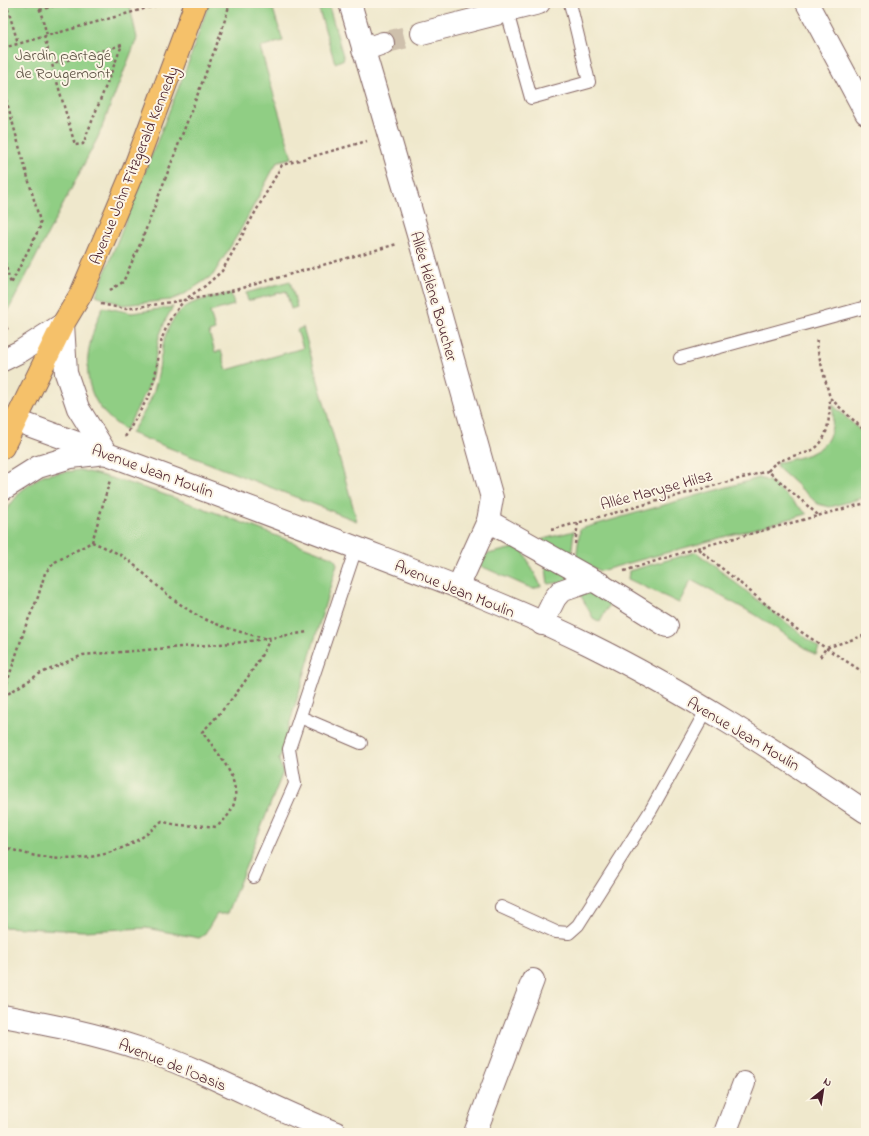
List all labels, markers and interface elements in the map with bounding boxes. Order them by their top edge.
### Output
park label: Jardin partagé de Rougemont [15,44,112,86]
street label: Avenue John Fitzgerald Kennedy [84,63,186,268]
street label: Allée Hélène Boucher [403,229,463,364]
street label: Avenue Jean Moulin [88,439,217,505]
street label: Allée Maryse Hilsz [598,464,715,517]
street label: Avenue Jean Moulin [390,555,518,625]
street label: Avenue Jean Moulin [682,691,804,778]
street label: Avenue de l'Oasis [115,1033,230,1098]
north arrow [803,1070,843,1110]
text: N [820,1073,835,1091]

